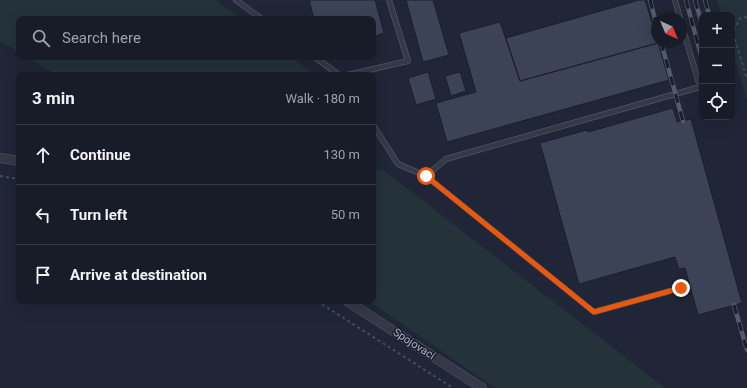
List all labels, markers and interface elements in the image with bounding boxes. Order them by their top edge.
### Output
north arrow [651,12,687,48]
map controls [699,12,735,120]
button: + [699,12,735,48]
search box [16,16,376,60]
icon: search [30,27,52,49]
text: Search here [62,29,141,47]
button: − [699,48,735,84]
button: locate [699,84,735,120]
text: 3 min [32,88,75,108]
text: Walk · 180 m [285,91,360,106]
icon: ahead [32,144,54,166]
text: Continue [70,146,131,164]
text: 130 m [323,147,360,162]
route start [417,167,435,185]
icon: left [32,204,54,226]
text: Turn left [70,206,127,224]
text: 50 m [331,207,360,222]
icon: arrive [32,264,54,286]
text: Arrive at destination [70,266,207,284]
route end [672,279,690,297]
street label: Spojovací [391,326,439,363]

